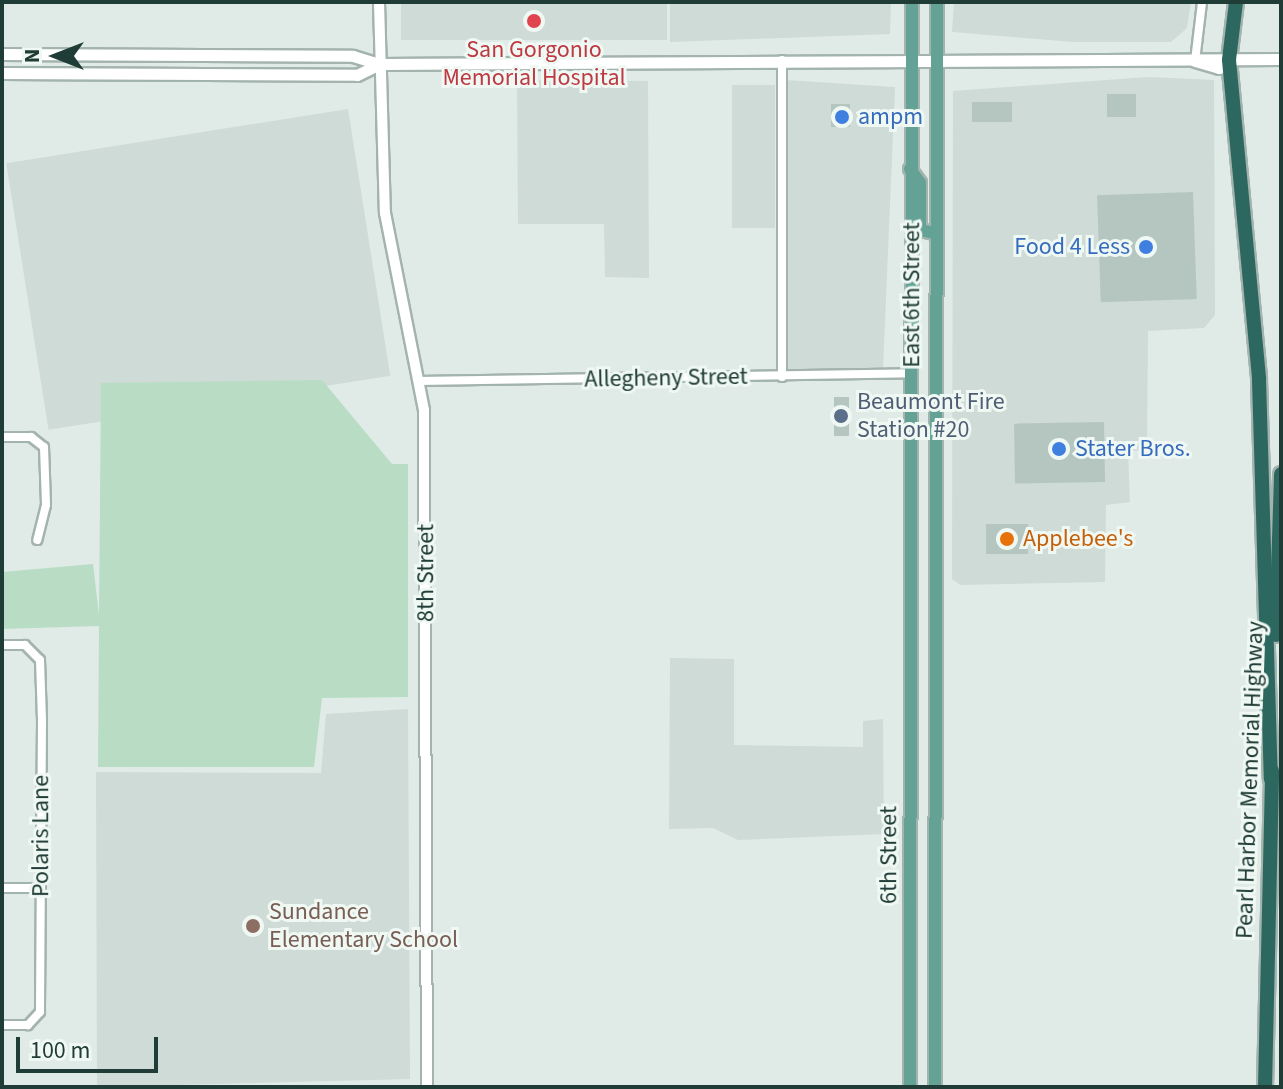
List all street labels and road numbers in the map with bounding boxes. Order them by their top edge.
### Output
street label: East 6th Street [898,222,926,368]
street label: Allegheny Street [584,362,748,394]
street label: 8th Street [412,524,440,622]
street label: Pearl Harbor Memorial Highway [1230,621,1270,939]
street label: Polaris Lane [27,775,55,897]
street label: 6th Street [875,806,903,904]

